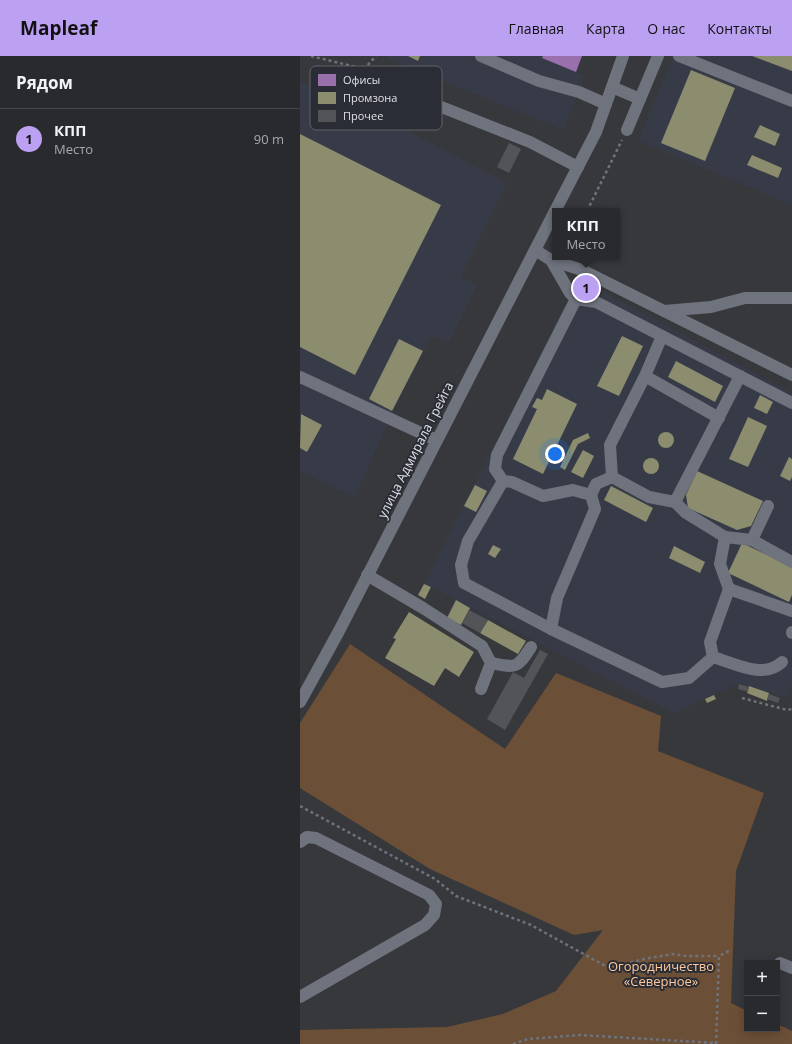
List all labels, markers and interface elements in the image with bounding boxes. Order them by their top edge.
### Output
text: Mapleaf [20,15,97,41]
text: Главная [509,19,564,38]
text: Карта [586,19,625,38]
text: О нас [647,19,685,38]
text: Контакты [707,19,772,38]
legend [310,66,442,130]
text: Рядом [16,71,73,94]
text: Офисы [343,72,380,87]
text: Промзона [343,90,397,105]
text: Прочее [343,108,383,123]
text: КПП [54,120,86,140]
text: 1 [25,130,33,148]
text: 90 m [254,130,284,148]
text: Место [54,140,93,158]
popup [552,208,620,260]
text: КПП [566,215,599,235]
text: Место [566,235,606,253]
pin: 1 [573,273,599,303]
street label: улица Адмирала Грейга [373,379,457,521]
your location [545,444,565,464]
park label: Огородничество «Северное» [608,957,714,990]
map controls [744,960,780,1032]
button: + [744,960,780,996]
button: − [744,996,780,1032]

